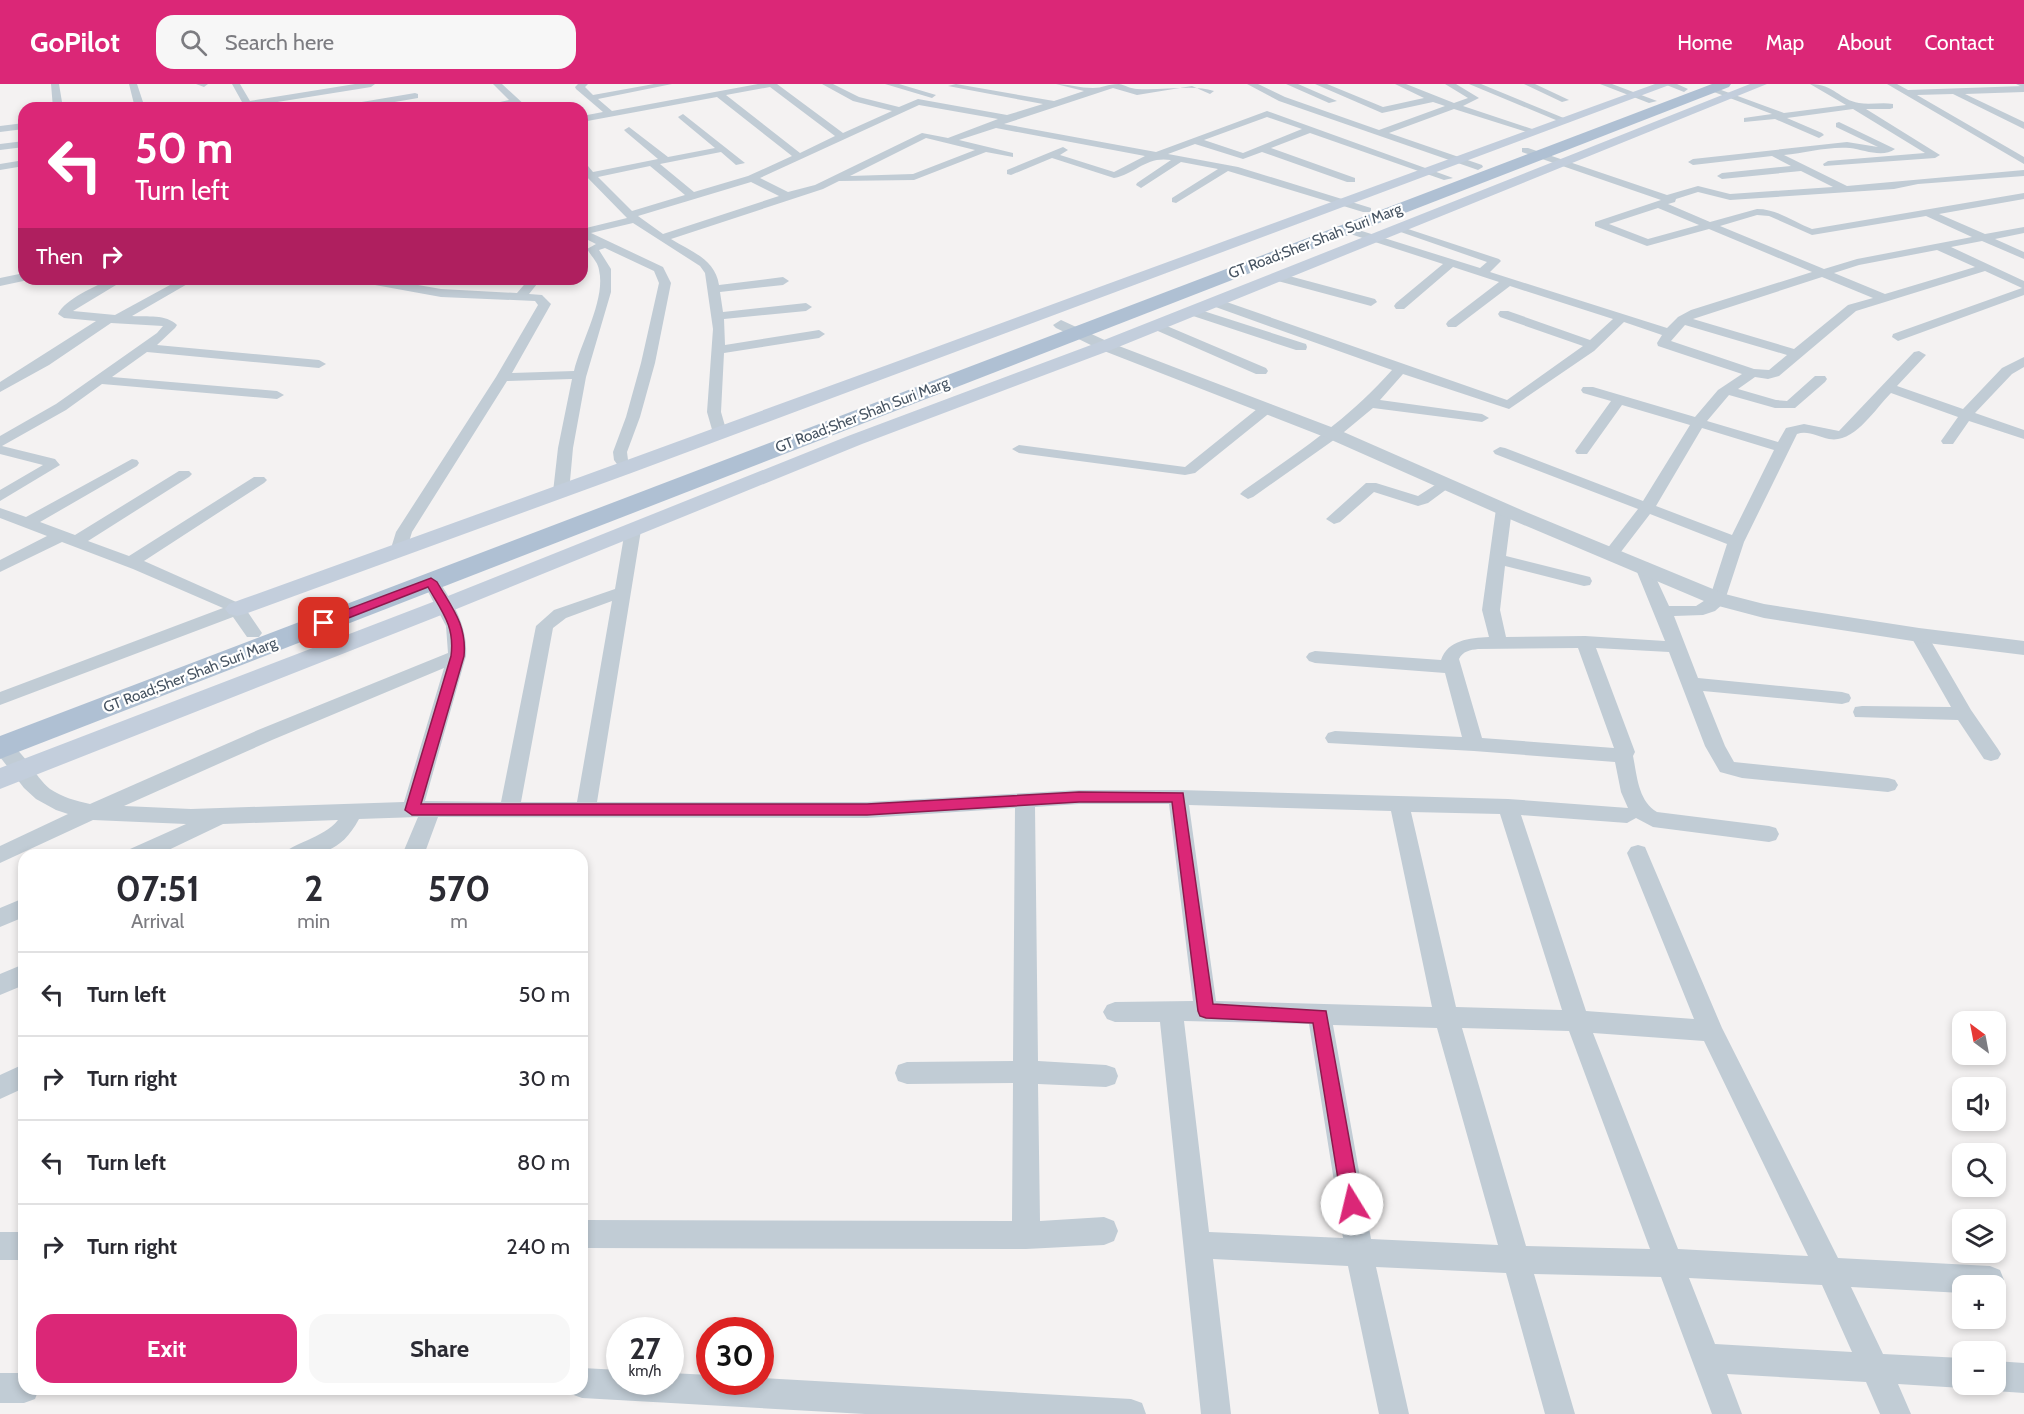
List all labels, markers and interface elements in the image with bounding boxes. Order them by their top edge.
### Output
search box [156,15,576,69]
text: GoPilot [30,25,120,59]
icon: search [177,26,210,59]
text: Search here [225,29,334,56]
text: Home [1677,30,1733,55]
text: Map [1766,30,1804,55]
text: About [1837,30,1891,55]
text: Contact [1924,30,1994,55]
text: 50 m [135,122,233,174]
icon: left [36,126,114,204]
text: Turn left [135,174,229,207]
street label: GT Road;Sher Shah Suri Marg [1226,199,1405,282]
icon: right [95,240,128,273]
text: Then [36,243,83,270]
street label: GT Road;Sher Shah Suri Marg [773,373,952,456]
pin [298,597,349,648]
icon: arrive [307,606,340,639]
street label: GT Road;Sher Shah Suri Marg [101,633,280,716]
text: 07:51 [115,866,200,910]
text: 2 [304,866,323,910]
text: 570 [428,866,491,910]
text: Arrival [131,909,184,933]
text: min [297,909,330,933]
text: m [450,909,468,933]
icon: left [36,978,69,1011]
text: Turn left [87,981,166,1008]
text: 50 m [518,981,570,1008]
north arrow [1952,1011,2006,1065]
map controls [1952,1011,2006,1395]
icon: right [36,1062,69,1095]
text: Turn right [87,1065,177,1092]
text: 30 m [518,1065,570,1092]
button: sound [1952,1077,2006,1131]
button: search [1952,1143,2006,1197]
icon: left [36,1146,69,1179]
text: Turn left [87,1149,166,1176]
text: 80 m [517,1149,570,1176]
position arrow [1320,1172,1384,1236]
button: layers [1952,1209,2006,1263]
icon: right [36,1230,69,1263]
text: Turn right [87,1233,177,1260]
text: 240 m [506,1233,570,1260]
button: + [1952,1275,2006,1329]
button: Exit [36,1314,297,1383]
button: Share [309,1314,570,1383]
speed limit sign: 30 [696,1317,774,1395]
text: 27 [629,1330,661,1367]
button: − [1952,1341,2006,1395]
text: km/h [629,1362,661,1380]

